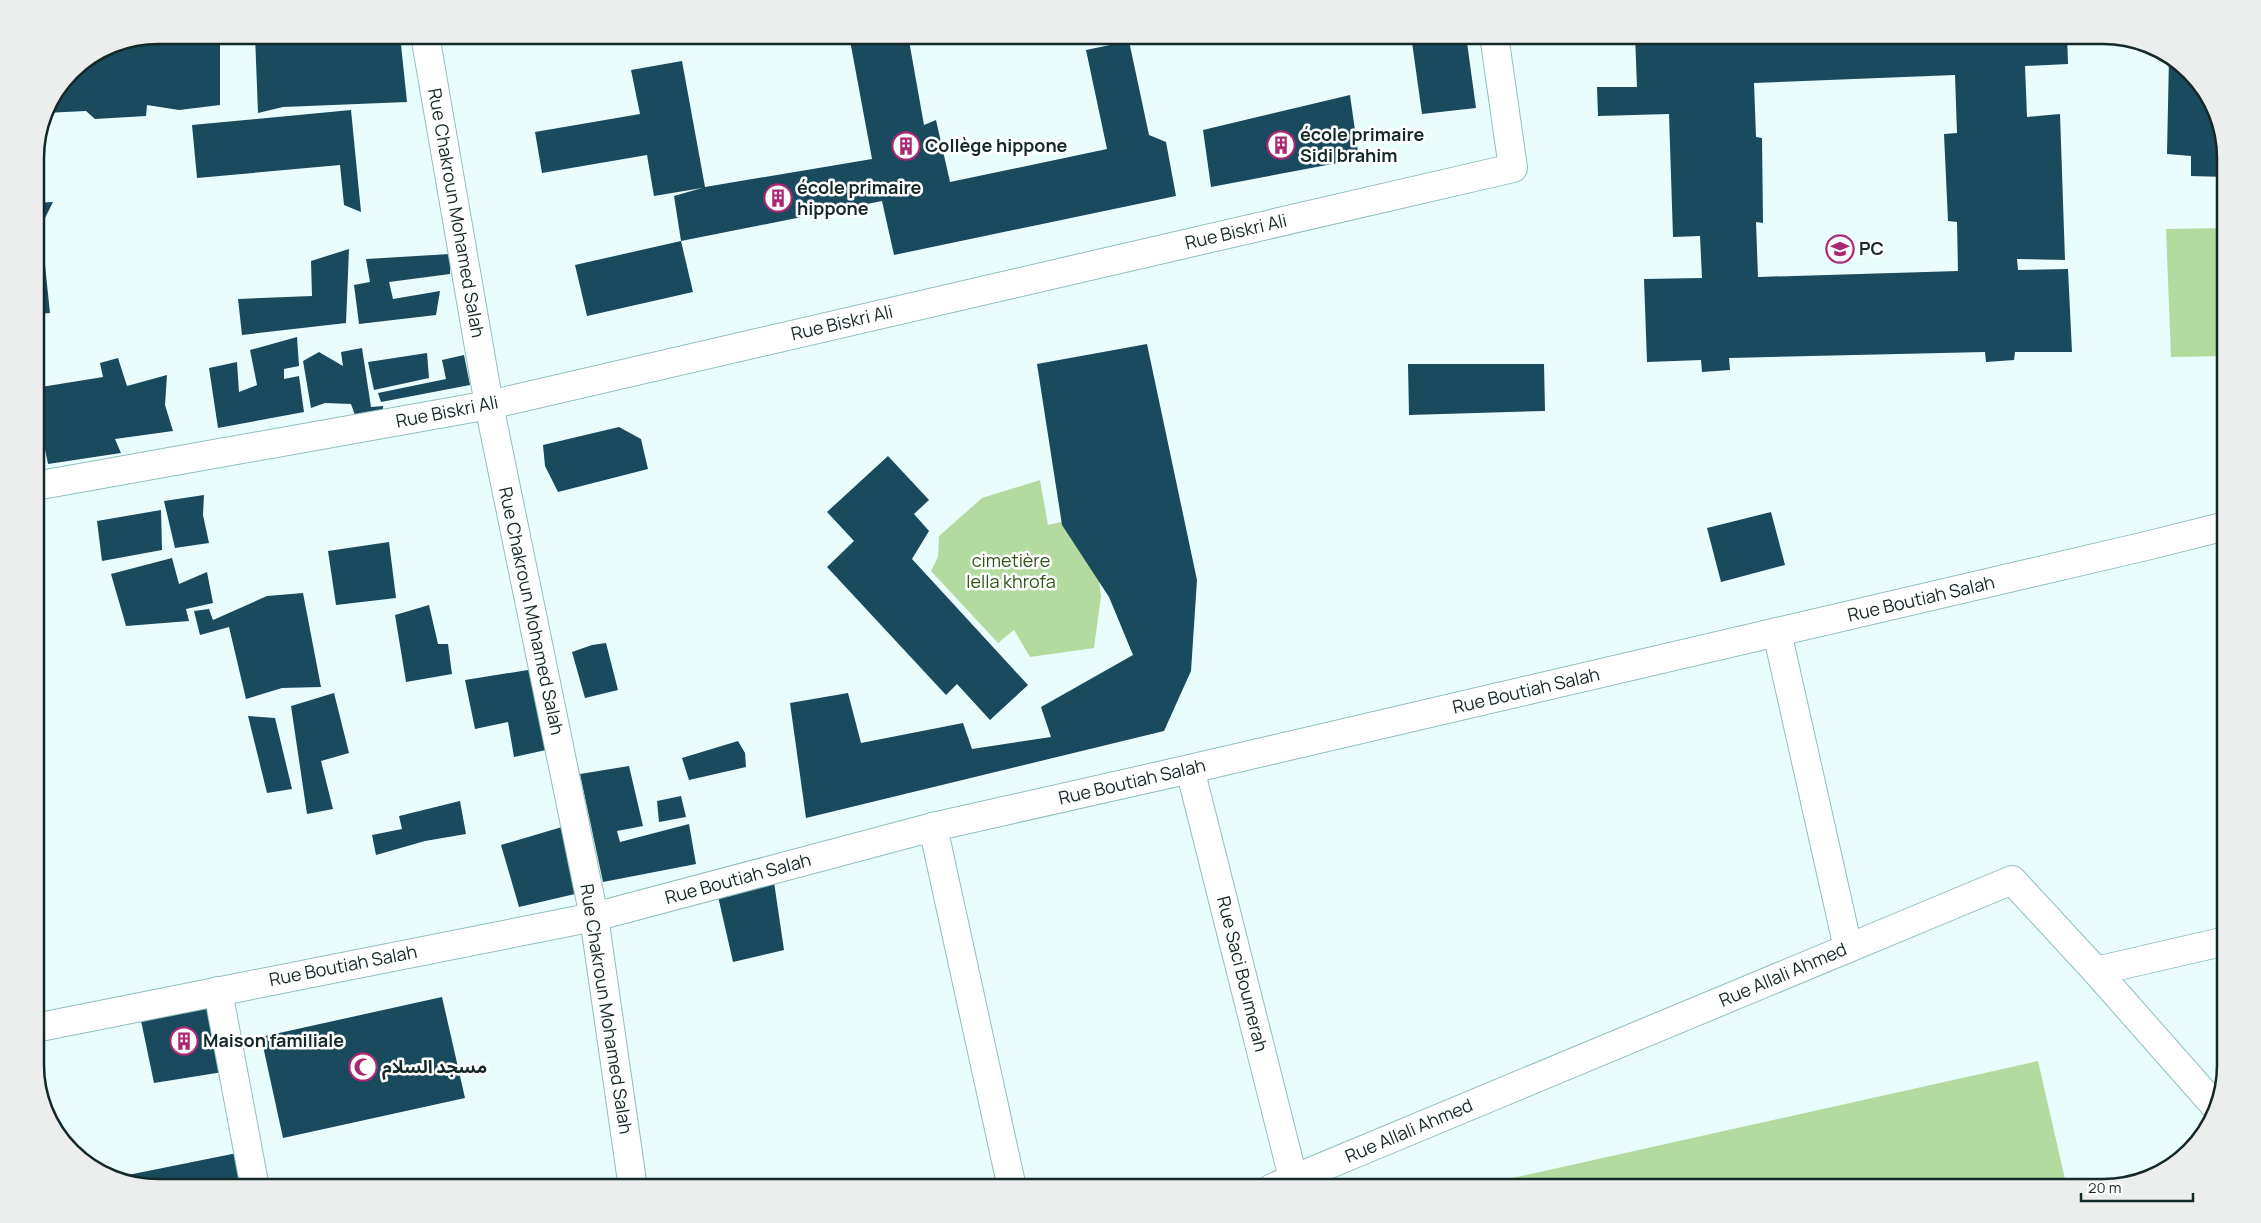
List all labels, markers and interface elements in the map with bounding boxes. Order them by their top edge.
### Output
street label: Rue Chakroun Mohamed Salah [423,86,491,340]
place label: école primaire Sidi brahim [1300,122,1424,167]
building icon: école primaire Sidi brahim [1266,130,1296,160]
building icon: Collège hippone [891,131,921,161]
place label: Collège hippone [925,133,1068,157]
place label: école primaire hippone [797,175,921,220]
building icon: école primaire hippone [763,183,793,213]
street label: Rue Biskri Ali [1182,208,1289,254]
school or university icon: PC [1825,234,1855,264]
place label: PC [1859,236,1884,260]
street label: Rue Biskri Ali [788,299,895,345]
street label: Rue Biskri Ali [394,389,500,433]
street label: Rue Chakroun Mohamed Salah [494,485,570,737]
park label: cimetière lella khrofa [966,548,1056,593]
street label: Rue Boutiah Salah [1845,569,1997,627]
street label: Rue Boutiah Salah [1450,661,1602,719]
street label: Rue Boutiah Salah [1056,752,1208,810]
street label: Rue Boutiah Salah [662,847,813,909]
street label: Rue Chakroun Mohamed Salah [575,882,639,1136]
street label: Rue Saci Boumerah [1212,893,1274,1054]
street label: Rue Allali Ahmed [1715,936,1850,1012]
street label: Rue Boutiah Salah [267,939,419,991]
building icon: Maison familiale [169,1026,199,1056]
place label: Maison familiale [203,1028,344,1052]
mosque icon: مسجد السلام [348,1052,378,1082]
place label: مسجد السلام [382,1054,487,1080]
street label: Rue Allali Ahmed [1341,1092,1476,1168]
scale bar [2081,1170,2194,1202]
text: 20 m [2088,1177,2121,1198]

